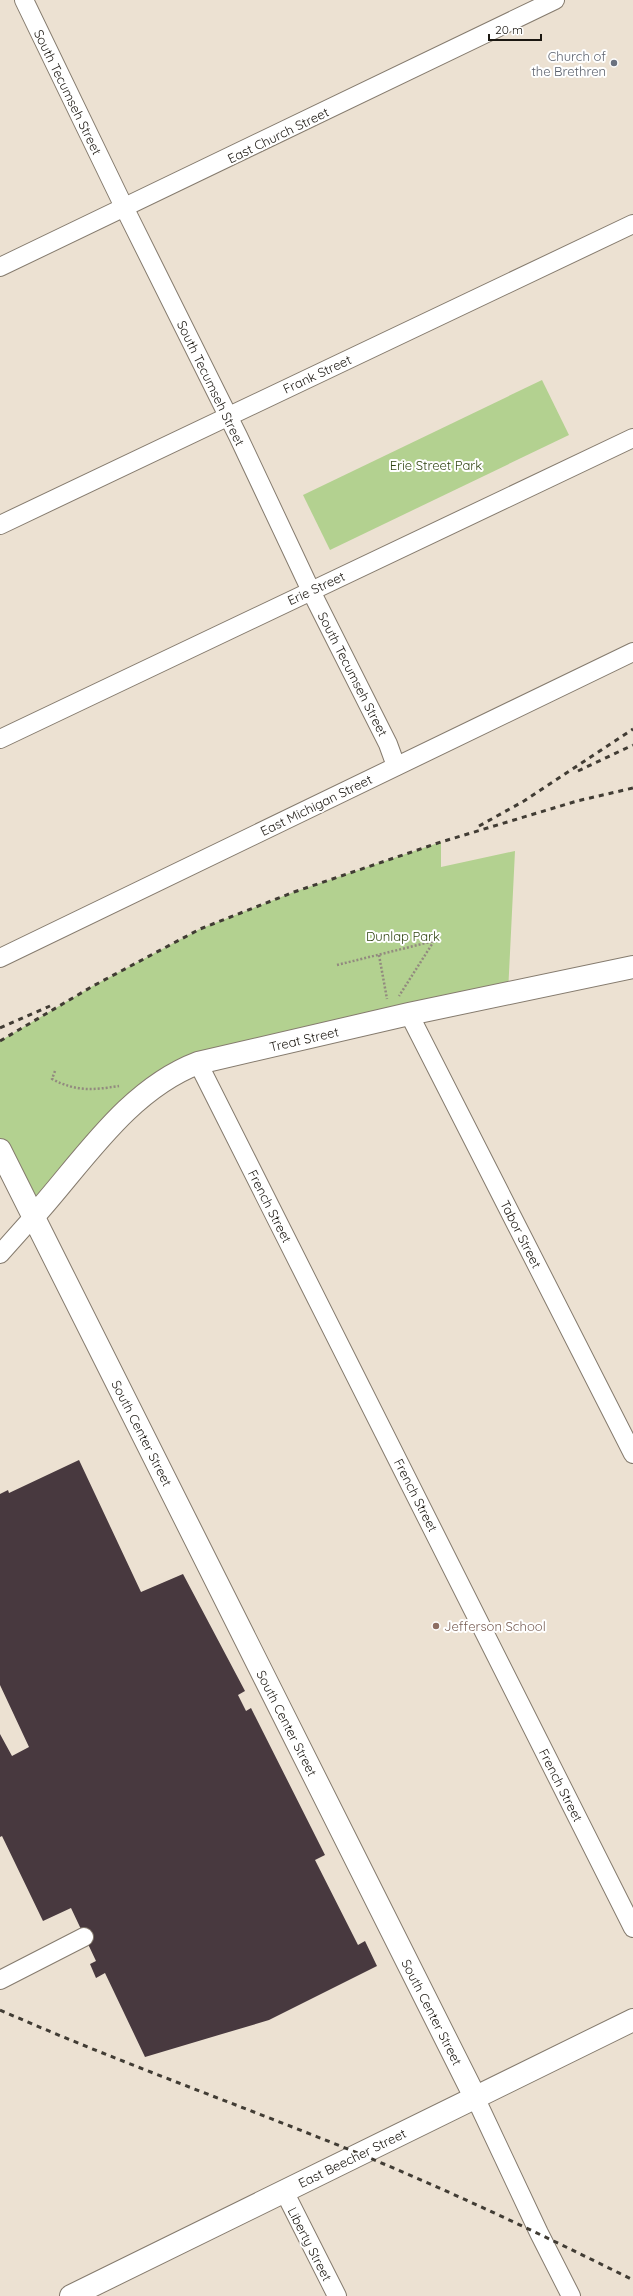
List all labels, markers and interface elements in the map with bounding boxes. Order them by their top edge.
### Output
scale bar [489,16,541,42]
text: 20 m [495,22,523,37]
street label: South Tecumseh Street [31,27,105,157]
place label: Church of the Brethren [531,48,606,79]
marker: Church of the Brethren [609,58,619,68]
street label: East Church Street [225,104,331,166]
street label: South Tecumseh Street [174,318,248,448]
street label: Frank Street [280,351,354,397]
park label: Erie Street Park [390,457,482,473]
street label: Erie Street [285,568,347,608]
street label: South Tecumseh Street [315,609,391,739]
street label: East Michigan Street [258,771,374,839]
park label: Dunlap Park [366,928,440,944]
street label: Treat Street [268,1023,340,1055]
street label: French Street [245,1167,295,1245]
street label: Tabor Street [497,1197,545,1271]
street label: South Center Street [108,1377,176,1489]
street label: French Street [391,1456,441,1534]
place label: Jefferson School [444,1618,546,1634]
marker: Jefferson School [431,1621,441,1631]
street label: South Center Street [253,1667,321,1779]
street label: French Street [536,1746,586,1824]
street label: South Center Street [398,1956,466,2068]
street label: East Beecher Street [295,2125,409,2191]
street label: Liberty Street [285,2204,335,2284]

